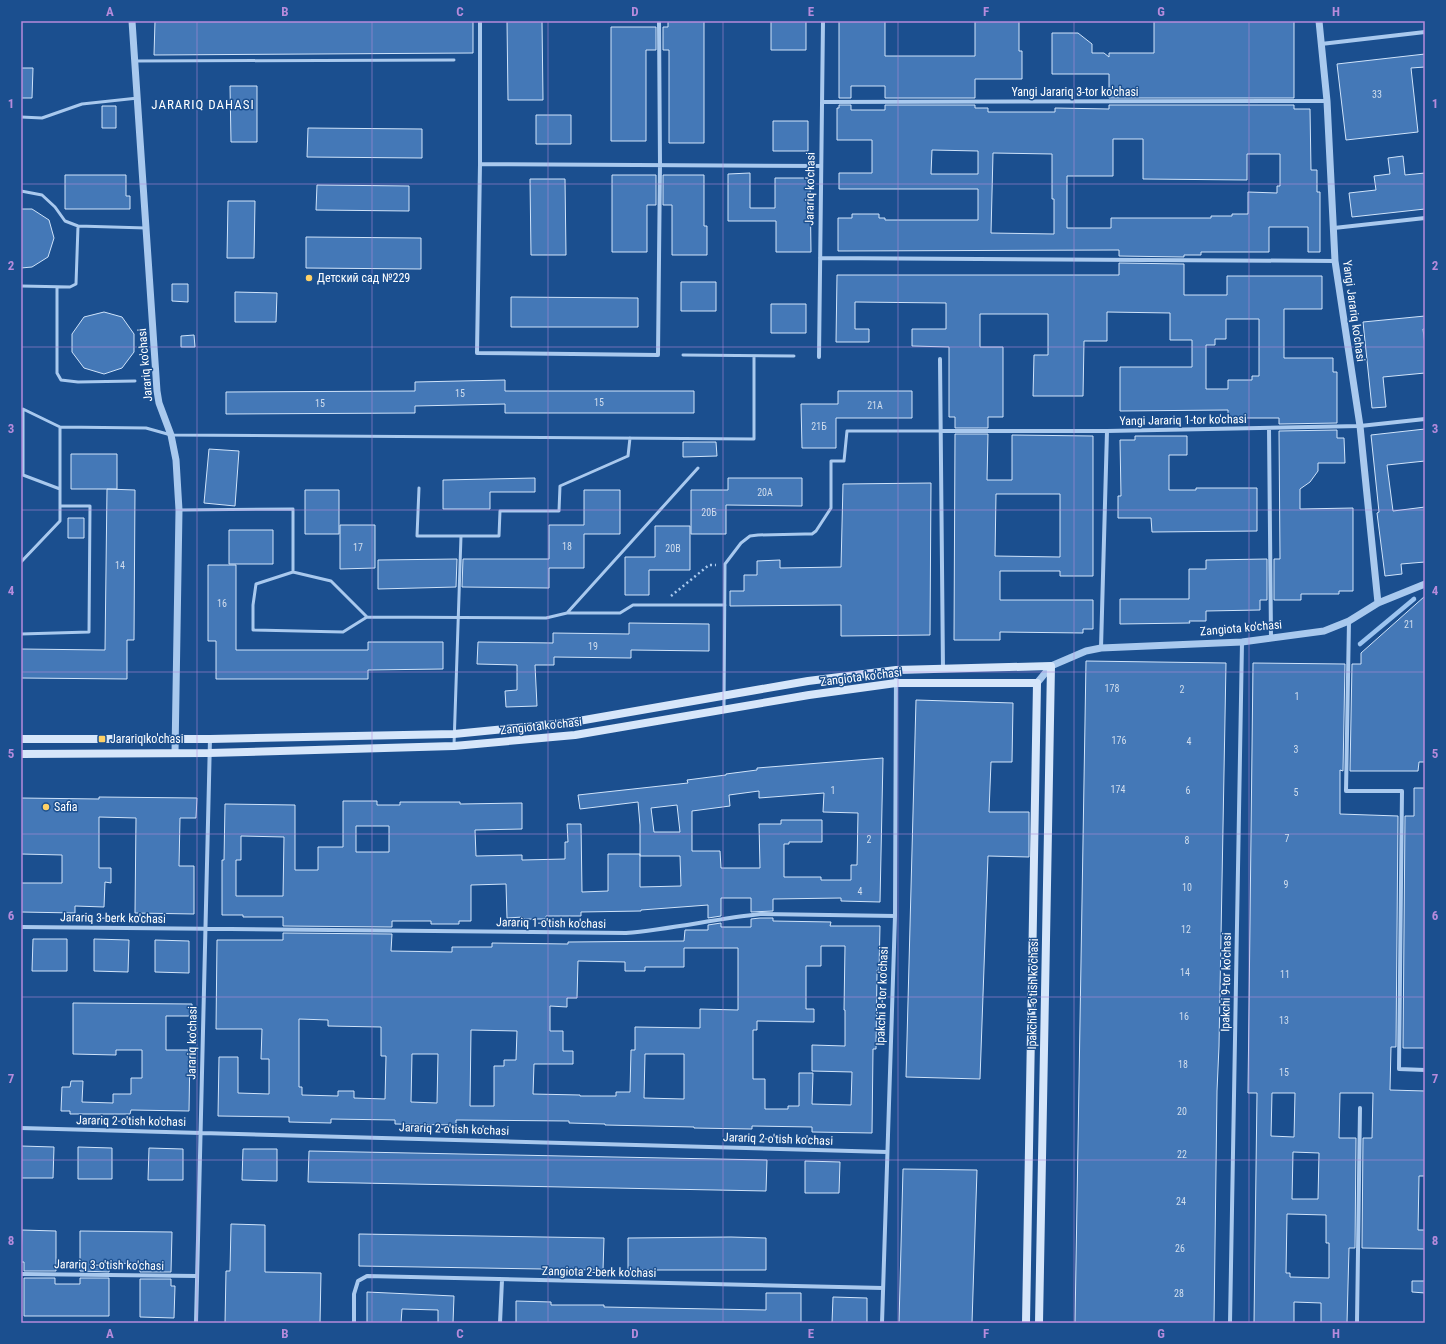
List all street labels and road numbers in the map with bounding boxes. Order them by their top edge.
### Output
street label: Yangi Jarariq 3-tor ko'chasi [1011,85,1139,99]
street label: Jarariq ko'chasi [802,152,818,226]
street label: Yangi Jarariq ko'chasi [1340,259,1368,363]
street label: Jarariq ko'chasi [135,328,155,402]
street label: Yangi Jarariq 1-tor ko'chasi [1119,412,1247,428]
street label: Zangiota ko'chasi [1199,617,1283,639]
street label: Zangiota ko'chasi [819,665,903,689]
street label: Zangiota ko'chasi [499,715,583,737]
street label: Jarariq 3-berk ko'chasi [60,910,166,926]
street label: Jarariq 1-o'tish ko'chasi [496,915,606,931]
street label: Ipakchi 9-tor ko'chasi [1218,932,1234,1032]
street label: Ipakchi 1-o'tish ko'chasi [1025,938,1041,1050]
street label: Ipakchi 8-tor ko'chasi [873,946,891,1046]
street label: Jarariq ko'chasi [184,1006,200,1080]
street label: Jarariq 2-o'tish ko'chasi [76,1113,186,1129]
street label: Jarariq 2-o'tish ko'chasi [399,1120,509,1138]
street label: Jarariq 2-o'tish ko'chasi [723,1130,833,1148]
street label: Jarariq 3-o'tish ko'chasi [54,1257,164,1273]
street label: Zangiota 2-berk ko'chasi [542,1264,656,1280]

